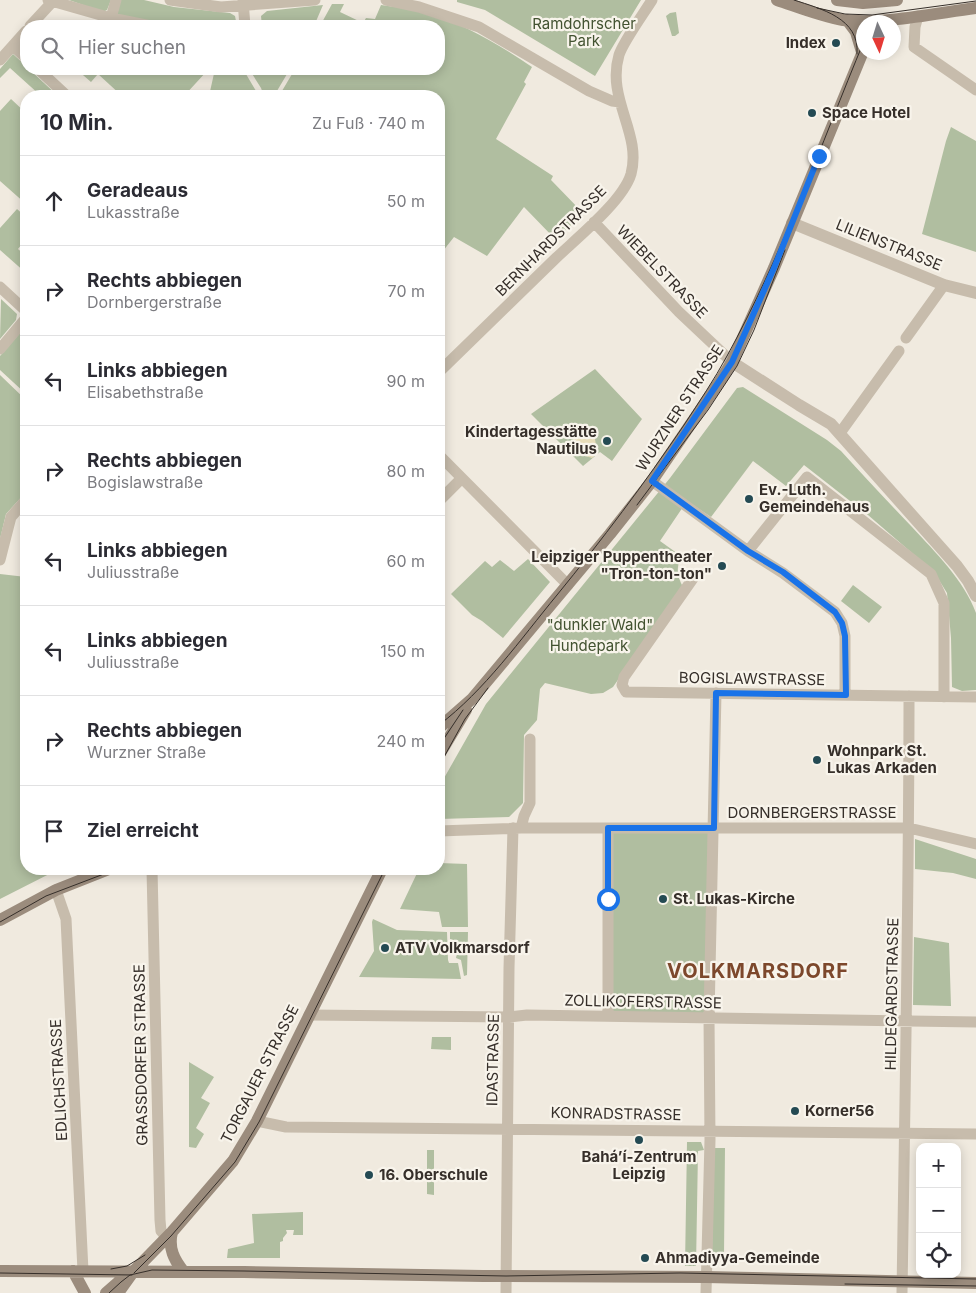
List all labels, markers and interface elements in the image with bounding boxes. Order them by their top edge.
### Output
park label: Ramdohrscher Park [532,14,636,50]
north arrow [856,15,901,60]
search box [20,20,445,75]
place label: Index [786,33,826,52]
icon: search [38,34,66,62]
text: Hier suchen [78,36,186,59]
marker: Index [830,37,842,49]
place label: Space Hotel [822,103,910,122]
marker: Space Hotel [806,107,818,119]
text: 10 Min. [40,110,114,135]
text: Zu Fuß · 740 m [312,113,425,133]
route end [808,145,831,168]
text: Geradeaus [87,179,188,202]
street label: BERNHARDSTRASSE [491,181,610,300]
icon: ahead [40,187,68,215]
text: 50 m [387,191,425,211]
text: Lukasstraße [87,202,180,222]
street label: LILIENSTRASSE [833,215,945,274]
street label: WIEBELSTRASSE [613,221,712,322]
text: Rechts abbiegen [87,269,242,292]
icon: right [40,277,68,305]
text: 70 m [388,281,425,301]
text: Dornbergerstraße [87,292,222,312]
street label: WURZNER STRASSE [632,341,728,474]
text: Links abbiegen [87,359,228,382]
icon: left [40,367,68,395]
text: 90 m [386,371,425,391]
text: Elisabethstraße [87,382,204,402]
place label: Kindertagesstätte Nautilus [465,422,597,458]
marker: Kindertagesstätte Nautilus [601,435,613,447]
text: Rechts abbiegen [87,449,242,472]
icon: right [40,457,68,485]
text: 80 m [386,461,425,481]
text: Bogislawstraße [87,472,203,492]
place label: Ev.-Luth. Gemeindehaus [759,480,869,516]
marker: Ev.-Luth. Gemeindehaus [743,493,755,505]
text: Links abbiegen [87,539,228,562]
icon: left [40,547,68,575]
place label: Leipziger Puppentheater "Tron-ton-ton" [531,547,712,583]
text: 60 m [386,551,425,571]
marker: Leipziger Puppentheater "Tron-ton-ton" [716,560,728,572]
text: Juliusstraße [87,562,179,582]
park label: "dunkler Wald" [547,615,653,634]
text: Links abbiegen [87,629,228,652]
park label: Hundepark [550,636,629,655]
icon: left [40,637,68,665]
text: 150 m [380,641,425,661]
text: Juliusstraße [87,652,179,672]
street label: BOGISLAWSTRASSE [679,668,825,689]
text: Rechts abbiegen [87,719,242,742]
icon: right [40,727,68,755]
text: 240 m [377,731,425,751]
place label: Wohnpark St. Lukas Arkaden [827,741,937,777]
text: Wurzner Straße [87,742,206,762]
marker: Wohnpark St. Lukas Arkaden [811,754,823,766]
street label: DORNBERGERSTRASSE [727,803,897,822]
icon: arrive [40,817,68,845]
text: Ziel erreicht [87,819,199,842]
route start [597,888,620,911]
place label: St. Lukas-Kirche [673,889,795,908]
marker: St. Lukas-Kirche [657,893,669,905]
street label: HILDEGARDSTRASSE [881,917,902,1071]
place label: ATV Volkmarsdorf [395,938,530,957]
marker: ATV Volkmarsdorf [379,942,391,954]
district label: VOLKMARSDORF [667,959,849,983]
street label: GRASSDORFER STRASSE [129,964,152,1146]
street label: ZOLLIKOFERSTRASSE [564,991,722,1012]
street label: TORGAUER STRASSE [216,1001,303,1146]
street label: IDASTRASSE [482,1014,503,1106]
street label: EDLICHSTRASSE [46,1019,71,1141]
place label: Korner56 [805,1101,875,1120]
street label: KONRADSTRASSE [550,1103,682,1124]
marker: Korner56 [789,1105,801,1117]
marker: Bahá’í-Zentrum Leipzig [633,1134,645,1146]
map controls [916,1143,961,1278]
button: + [916,1143,961,1188]
place label: Bahá’í-Zentrum Leipzig [582,1147,696,1183]
place label: 16. Oberschule [379,1165,488,1184]
marker: 16. Oberschule [363,1169,375,1181]
button: − [916,1188,961,1233]
button: locate [916,1233,961,1278]
place label: Ahmadiyya-Gemeinde [655,1248,820,1267]
marker: Ahmadiyya-Gemeinde [639,1252,651,1264]

